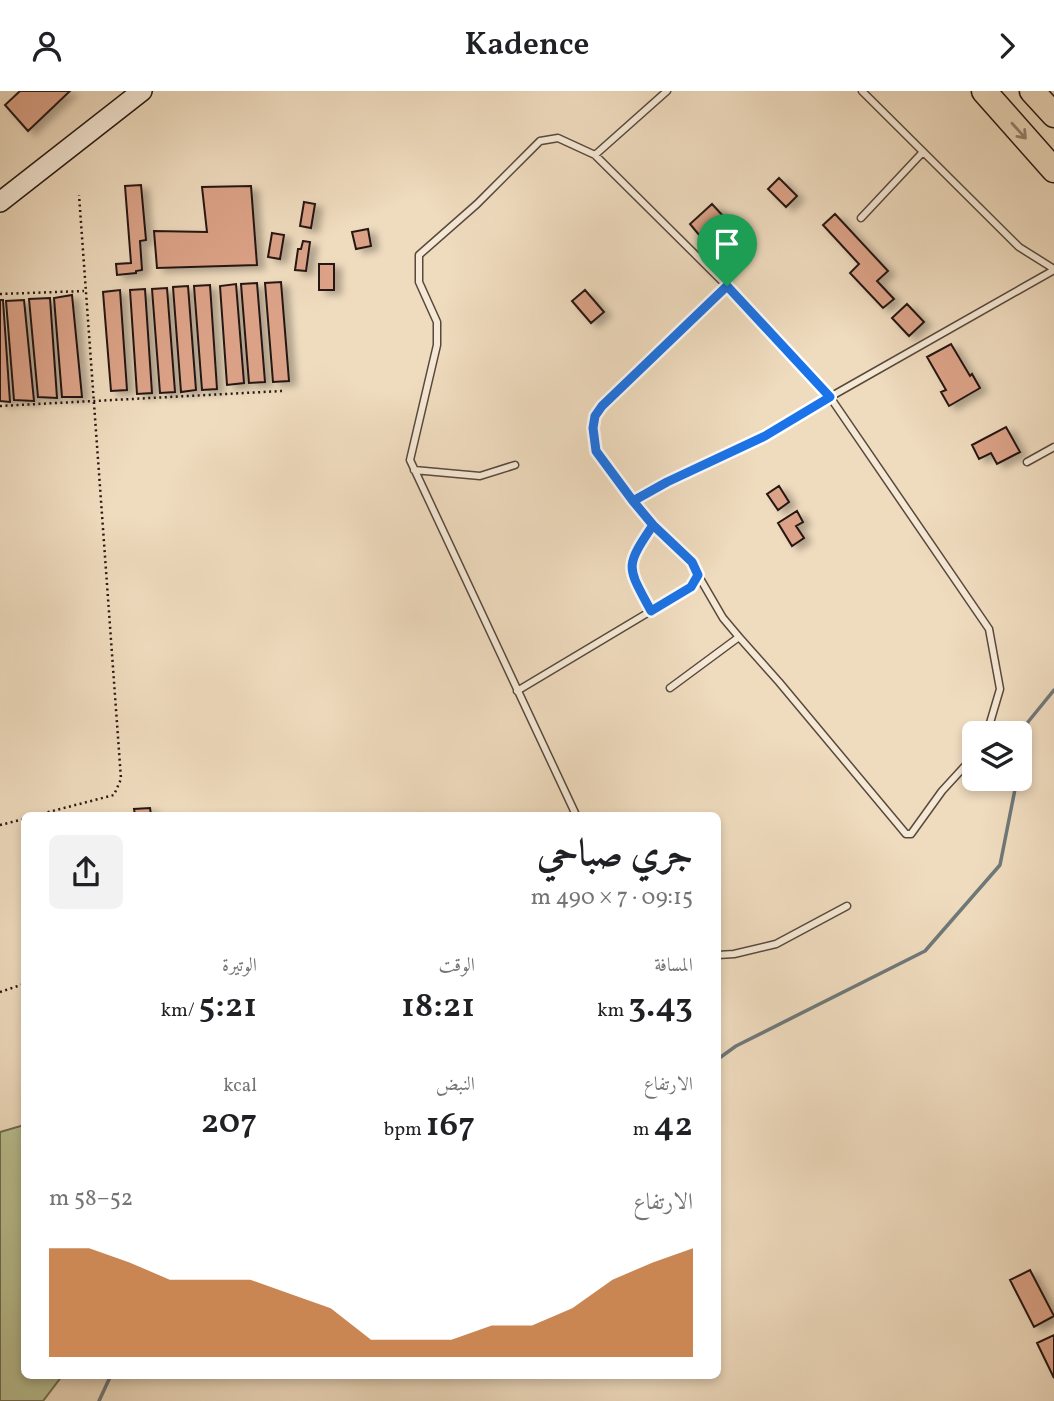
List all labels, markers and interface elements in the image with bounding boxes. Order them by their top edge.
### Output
text: Kadence [465,24,589,68]
icon: person [28,27,66,65]
icon: forward [988,27,1026,65]
one-way arrow [1011,121,1027,139]
pin [697,214,757,286]
icon: arrive [708,225,746,263]
map controls [962,721,1032,791]
button: layers [962,721,1032,791]
text: جري صباحي [537,829,693,882]
button: share [49,835,123,909]
text: 09:15 · 7 × 490 m [531,882,693,914]
text: الوتيرة [222,953,257,979]
text: الوقت [439,953,475,979]
text: المسافة [654,953,693,979]
text: 5:21 [199,983,257,1031]
text: 18:21 [401,983,475,1031]
text: 3.43 [628,983,693,1031]
text: /km [161,998,199,1024]
text: km [597,998,628,1024]
text: النبض [436,1072,475,1098]
text: الارتفاع [644,1072,693,1098]
text: kcal [223,1073,257,1099]
text: 207 [201,1099,257,1147]
text: 167 [426,1102,475,1150]
text: 42 [653,1102,693,1150]
text: bpm [384,1117,426,1143]
text: m [633,1117,653,1143]
text: 52–58 m [49,1183,133,1215]
text: الارتفاع [633,1187,693,1219]

